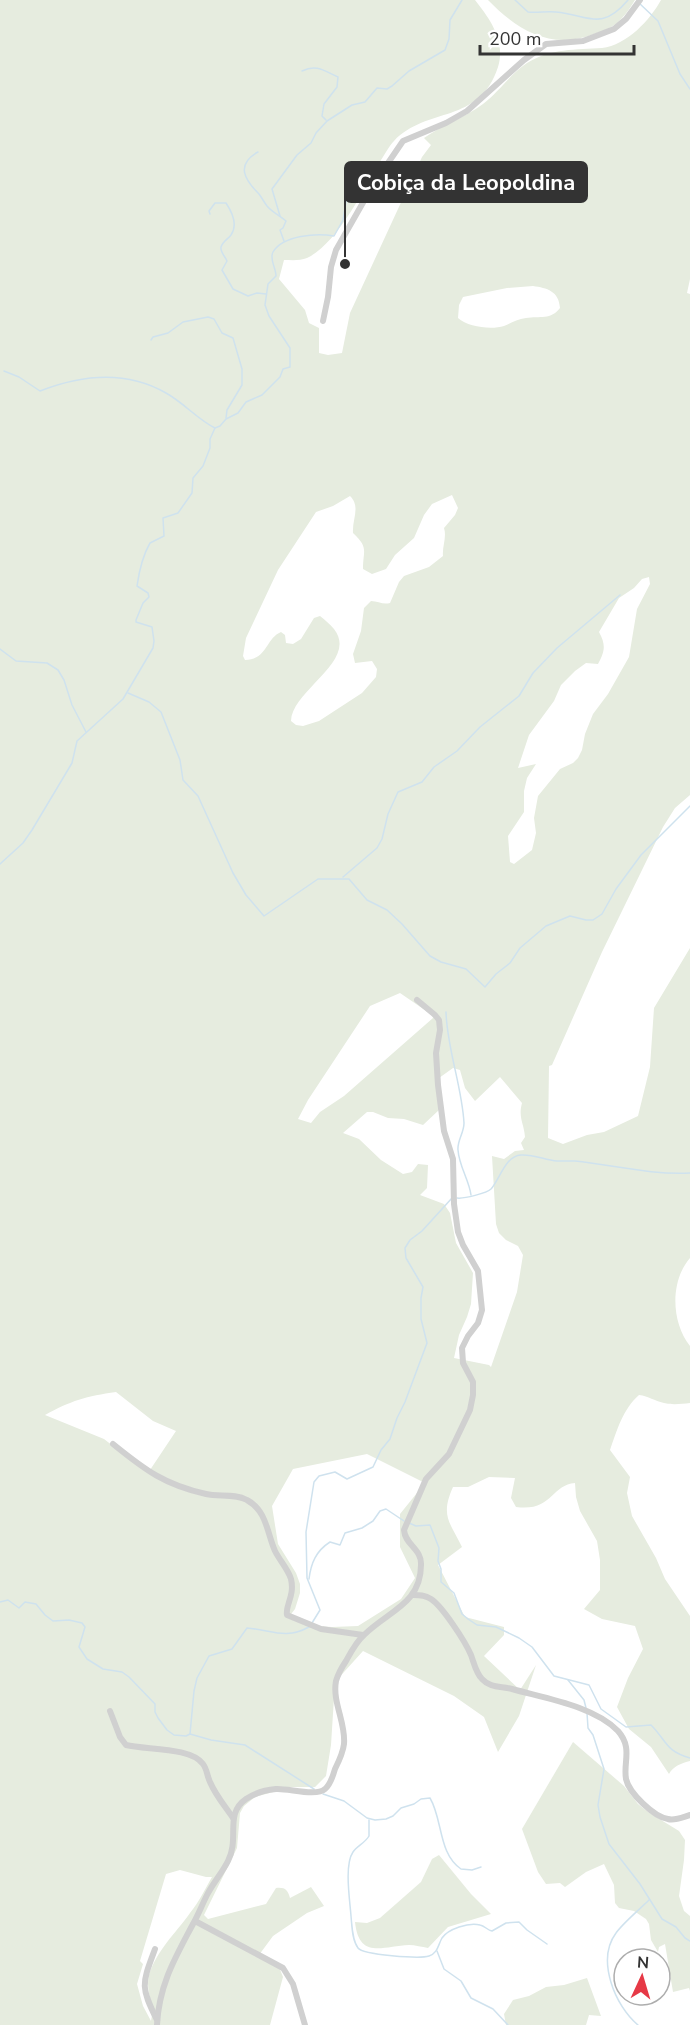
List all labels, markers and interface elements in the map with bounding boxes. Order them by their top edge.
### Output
scale bar [480,18,634,56]
text: 200 m [489,27,541,51]
callout: Cobiça da Leopoldina [345,162,587,202]
text: Cobiça da Leopoldina [357,168,575,198]
north arrow [612,1947,672,2007]
text: N [636,1952,650,1974]

